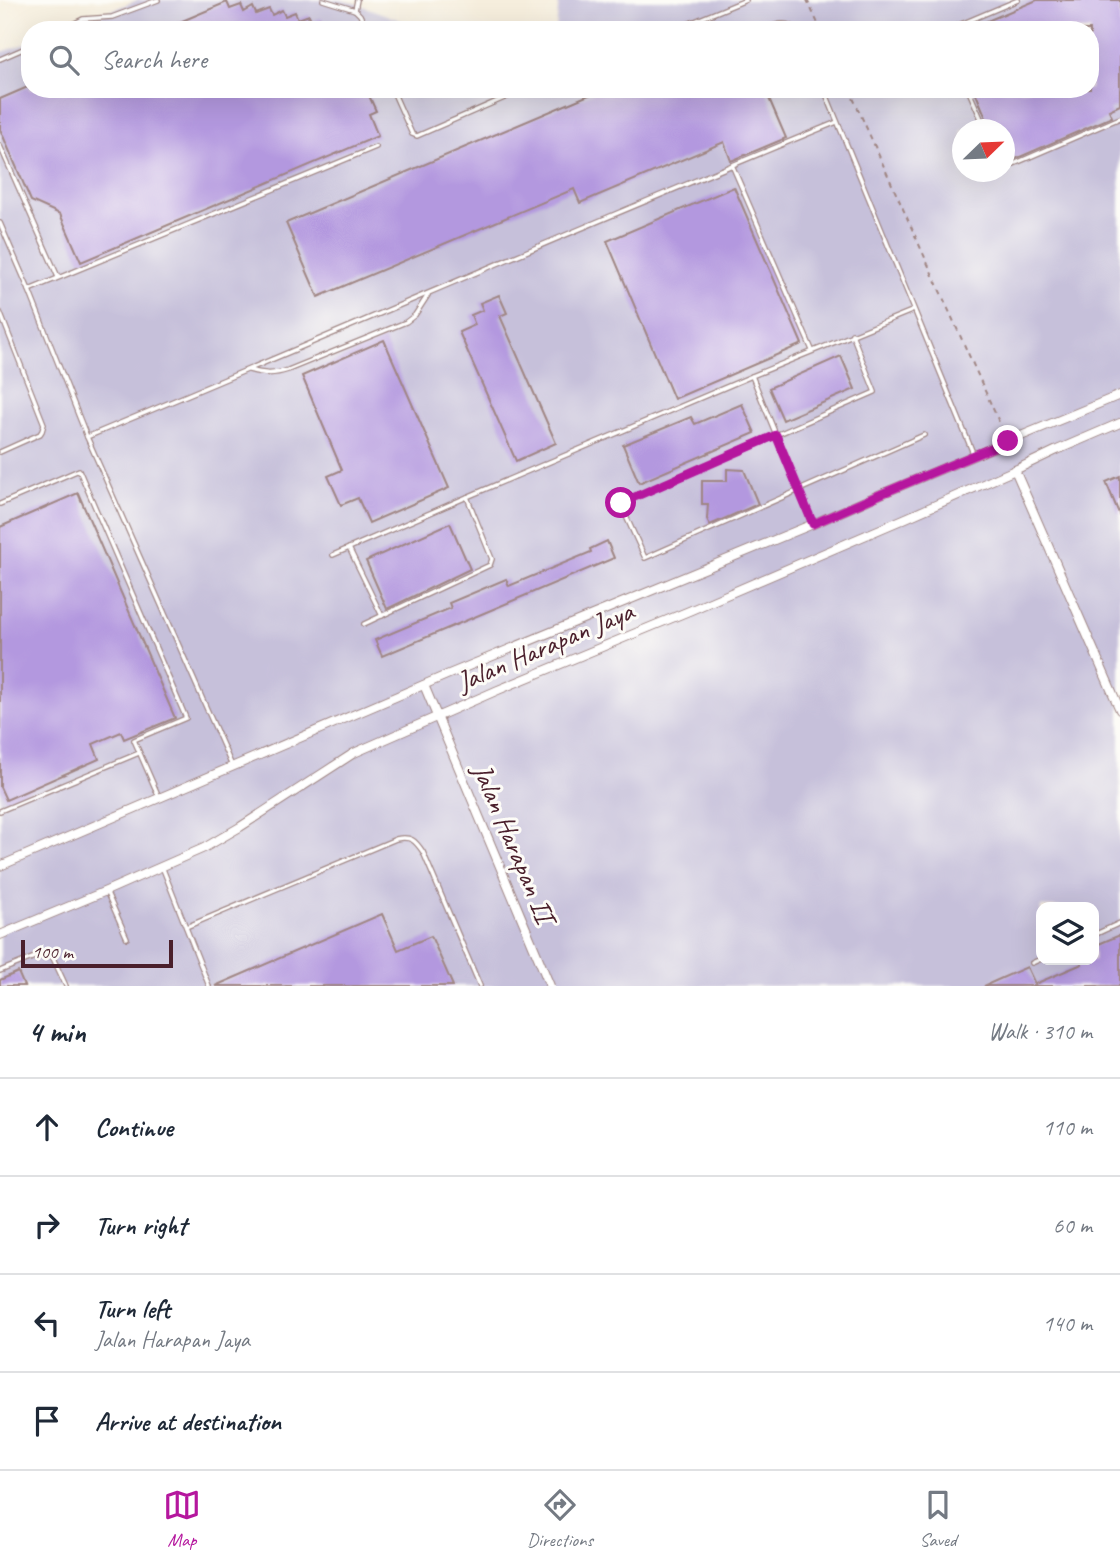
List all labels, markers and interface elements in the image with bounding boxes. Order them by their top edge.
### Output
search box [21,21,1099,98]
icon: search [45,41,83,79]
text: Search here [101,43,207,76]
north arrow [952,119,1015,182]
route end [992,425,1023,456]
route start [605,487,636,518]
street label: Jalan Harapan Jaya [450,592,640,700]
street label: Jalan Harapan II [464,756,566,933]
map controls [1036,902,1099,965]
button: layers [1036,902,1099,965]
scale bar [21,937,173,969]
text: 100 m [32,940,73,964]
text: 4 min [28,1013,85,1051]
text: Walk · 310 m [988,1017,1092,1046]
icon: ahead [28,1108,66,1146]
text: Continue [95,1111,173,1144]
text: 110 m [1043,1113,1092,1142]
icon: right [28,1206,66,1244]
text: Turn right [95,1209,186,1242]
text: 60 m [1053,1211,1092,1240]
text: Turn left [95,1292,170,1325]
icon: left [28,1304,66,1342]
text: 140 m [1043,1309,1092,1338]
text: Jalan Harapan Jaya [95,1325,250,1354]
icon: arrive [28,1402,66,1440]
text: Arrive at destination [95,1405,281,1438]
tab: Map [163,1486,201,1552]
tab: Directions [527,1486,593,1552]
tab: Saved [919,1486,957,1552]

